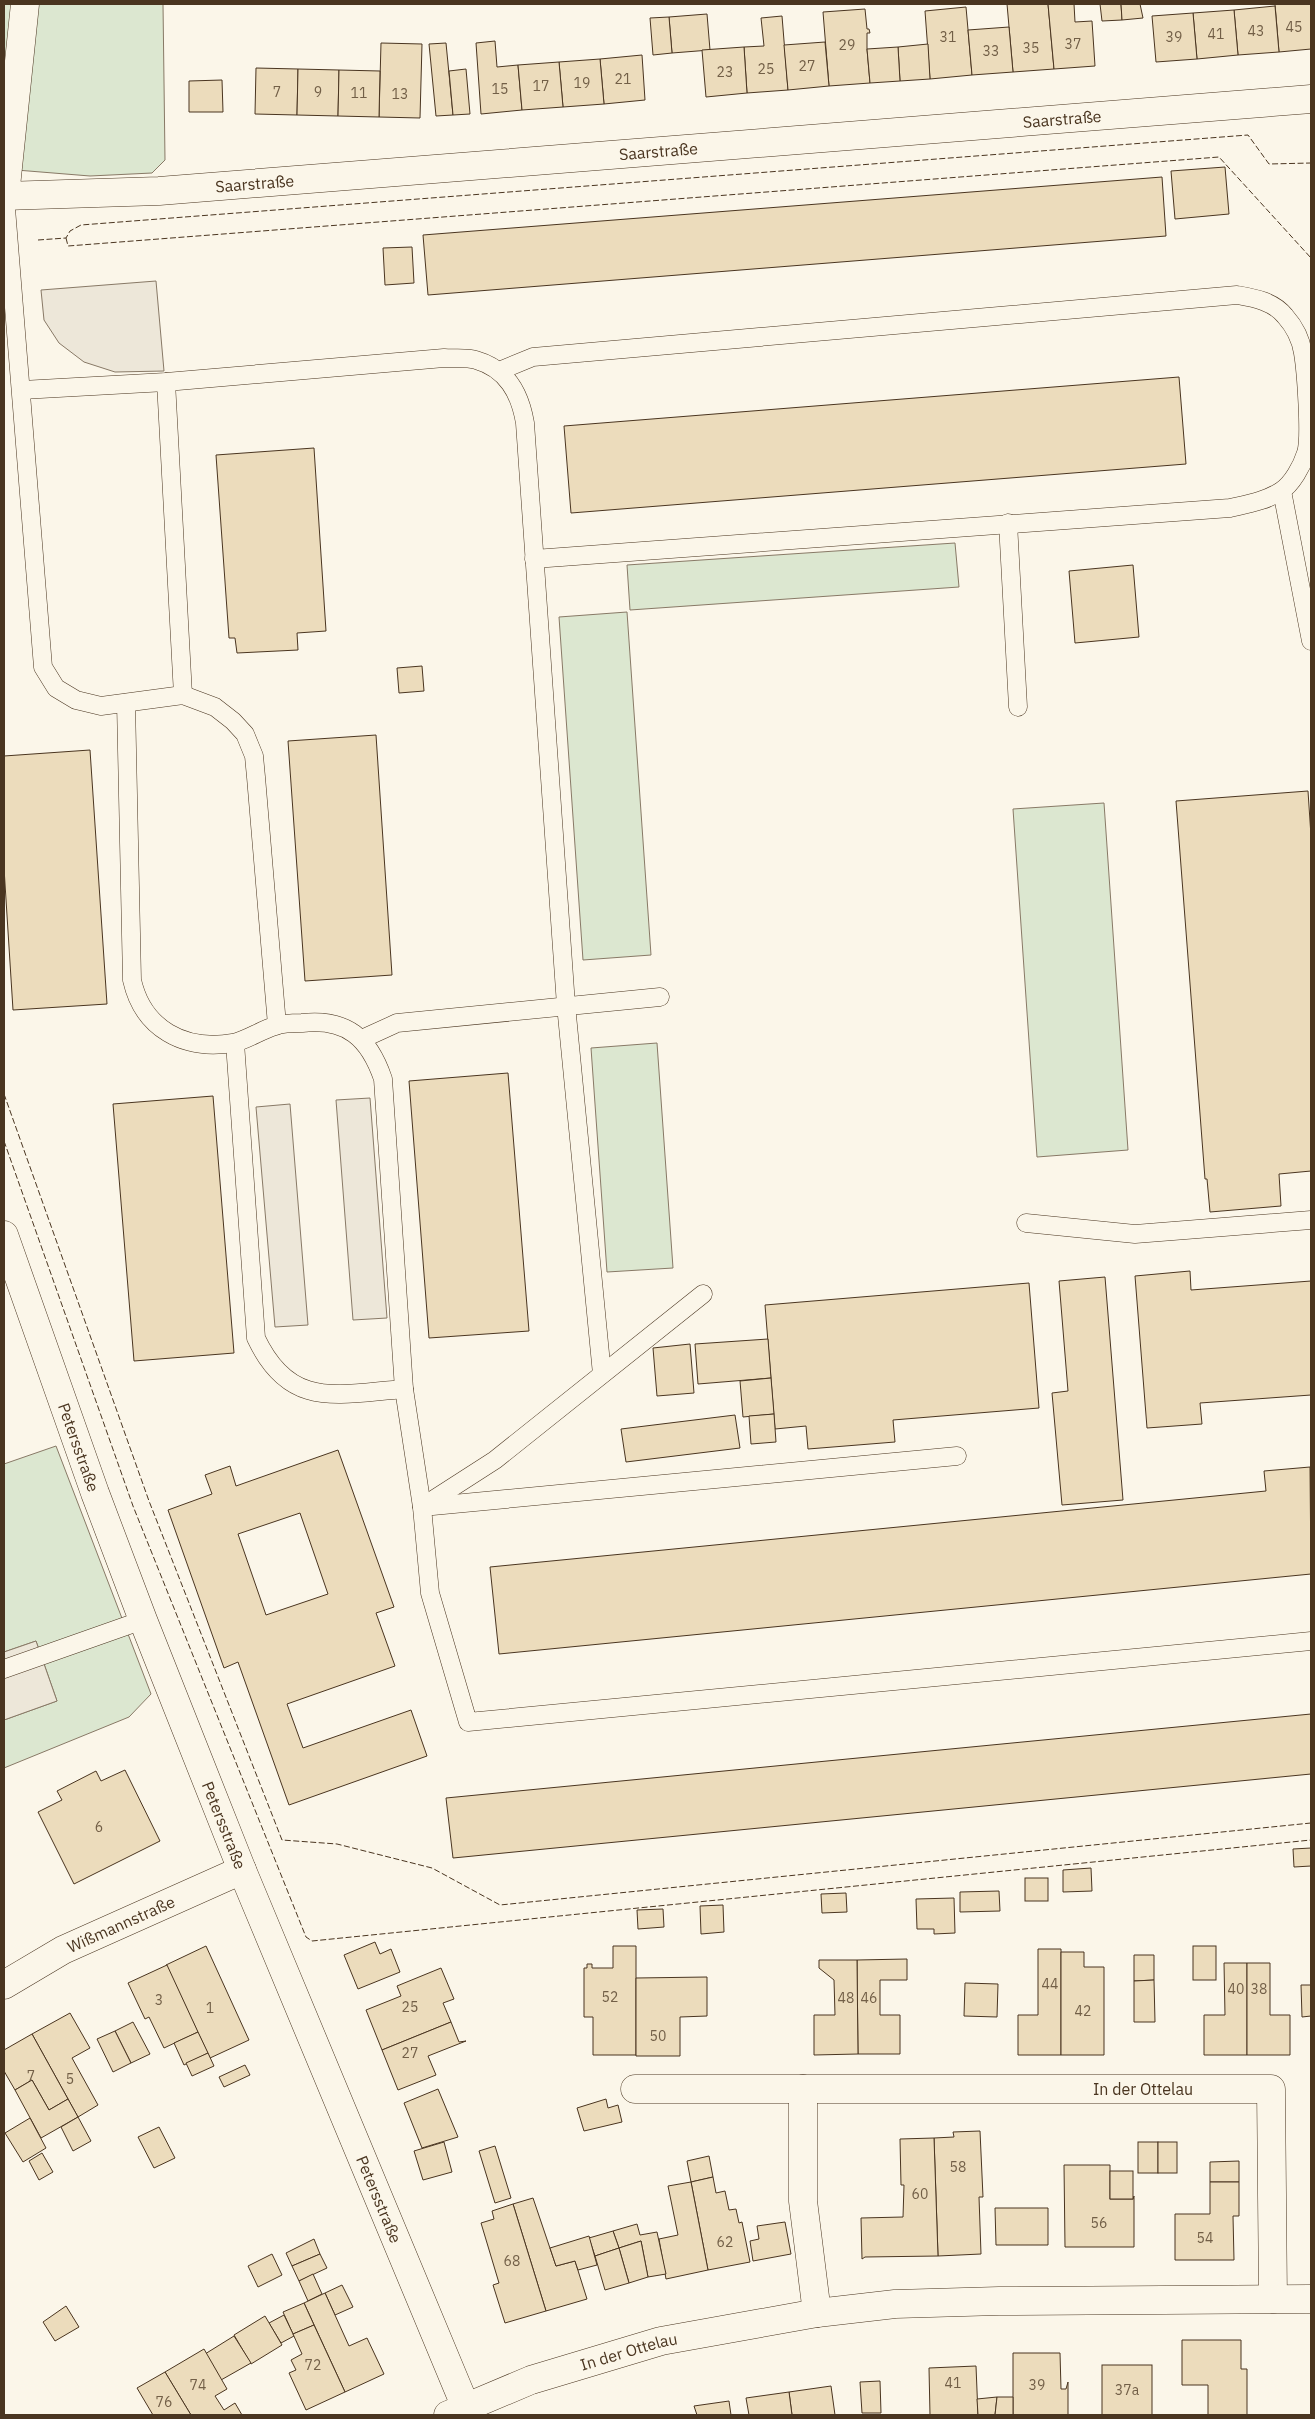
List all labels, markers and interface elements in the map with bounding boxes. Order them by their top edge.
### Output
house number: 45 [1286,18,1302,36]
house number: 43 [1248,22,1264,40]
house number: 41 [1208,25,1224,43]
house number: 31 [940,28,956,46]
house number: 39 [1166,28,1182,46]
house number: 37 [1065,35,1081,53]
house number: 29 [839,36,855,54]
house number: 35 [1023,39,1039,57]
house number: 33 [983,42,999,60]
house number: 27 [799,57,815,75]
house number: 25 [758,60,774,78]
house number: 23 [717,63,733,81]
house number: 21 [615,70,631,88]
house number: 19 [574,74,590,92]
house number: 17 [533,77,549,95]
house number: 15 [492,80,508,98]
house number: 7 [273,83,281,101]
house number: 9 [314,83,322,101]
house number: 11 [351,84,367,102]
house number: 13 [392,85,408,103]
street label: Saarstraße [1022,106,1102,132]
street label: Saarstraße [618,138,699,164]
street label: Saarstraße [214,170,295,196]
street label: Petersstraße [54,1400,104,1494]
street label: Petersstraße [198,1778,251,1872]
house number: 6 [95,1818,103,1836]
street label: Wißmannstraße [64,1891,178,1957]
house number: 44 [1042,1975,1058,1993]
house number: 40 [1228,1980,1244,1998]
house number: 38 [1251,1980,1267,1998]
house number: 52 [602,1988,618,2006]
house number: 48 [838,1989,854,2007]
house number: 46 [861,1989,877,2007]
house number: 3 [155,1991,163,2009]
house number: 25 [402,1998,418,2016]
house number: 1 [206,1999,214,2017]
house number: 42 [1075,2002,1091,2020]
house number: 50 [650,2027,666,2045]
house number: 27 [402,2044,418,2062]
house number: 7 [27,2067,35,2085]
house number: 5 [66,2070,74,2088]
street label: In der Ottelau [1093,2079,1193,2099]
street label: Petersstraße [352,2153,406,2246]
house number: 58 [950,2158,966,2176]
house number: 60 [912,2185,928,2203]
house number: 56 [1091,2214,1107,2232]
house number: 54 [1197,2229,1213,2247]
house number: 62 [717,2233,733,2251]
house number: 68 [504,2252,520,2270]
street label: In der Ottelau [578,2328,679,2375]
house number: 72 [305,2356,321,2374]
house number: 41 [945,2374,961,2392]
house number: 74 [190,2376,206,2394]
house number: 39 [1029,2376,1045,2394]
house number: 37a [1115,2381,1140,2399]
house number: 76 [156,2393,172,2411]

